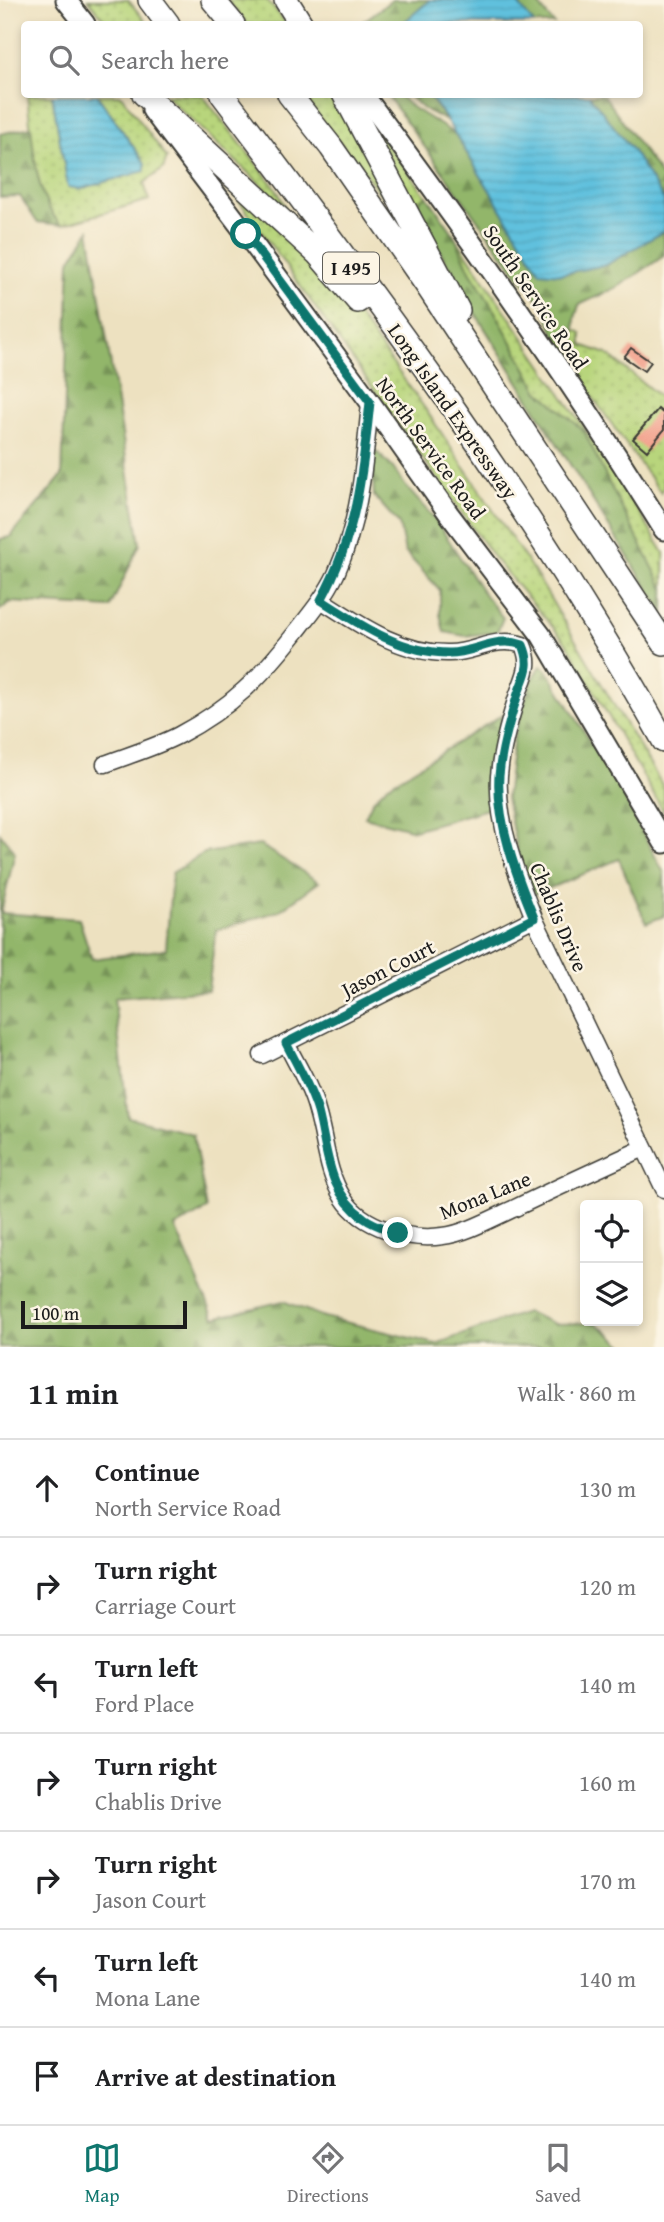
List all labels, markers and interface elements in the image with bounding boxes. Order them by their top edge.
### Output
search box [21,21,643,98]
text: Search here [101,40,229,79]
icon: search [45,41,83,79]
route start [230,218,261,249]
street label: South Service Road [476,218,597,376]
road number: I 495 [323,252,379,284]
street label: Long Island Expressway [380,317,526,506]
street label: North Service Road [369,370,494,526]
street label: Chablis Drive [522,858,596,977]
street label: Jason Court [333,931,441,1006]
street label: Mona Lane [435,1163,535,1227]
map controls [580,1200,643,1326]
button: locate [580,1200,643,1263]
route end [382,1217,413,1248]
button: layers [580,1263,643,1326]
scale bar [21,1298,187,1330]
text: 100 m [32,1299,79,1327]
text: 11 min [28,1371,118,1415]
text: Walk · 860 m [517,1376,636,1409]
text: Continue [95,1452,200,1491]
icon: ahead [28,1469,66,1507]
text: 130 m [579,1472,636,1505]
text: North Service Road [95,1491,281,1524]
text: Turn right [95,1550,217,1589]
icon: right [28,1567,66,1605]
text: 120 m [579,1570,636,1603]
text: Carriage Court [95,1589,236,1622]
text: Turn left [95,1648,198,1687]
icon: left [28,1665,66,1703]
text: 140 m [579,1668,636,1701]
text: Ford Place [95,1687,194,1720]
text: Turn right [95,1746,217,1785]
icon: right [28,1763,66,1801]
text: 160 m [579,1766,636,1799]
text: Chablis Drive [95,1785,222,1818]
text: Turn right [95,1844,217,1883]
icon: right [28,1861,66,1899]
text: 170 m [579,1864,636,1897]
text: Jason Court [95,1883,206,1916]
text: Turn left [95,1942,198,1981]
icon: left [28,1959,66,1997]
text: 140 m [579,1962,636,1995]
text: Mona Lane [95,1981,200,2014]
icon: arrive [28,2057,66,2095]
text: Arrive at destination [95,2057,336,2096]
tab: Map [83,2139,121,2209]
tab: Directions [287,2139,369,2209]
tab: Saved [535,2139,581,2209]

